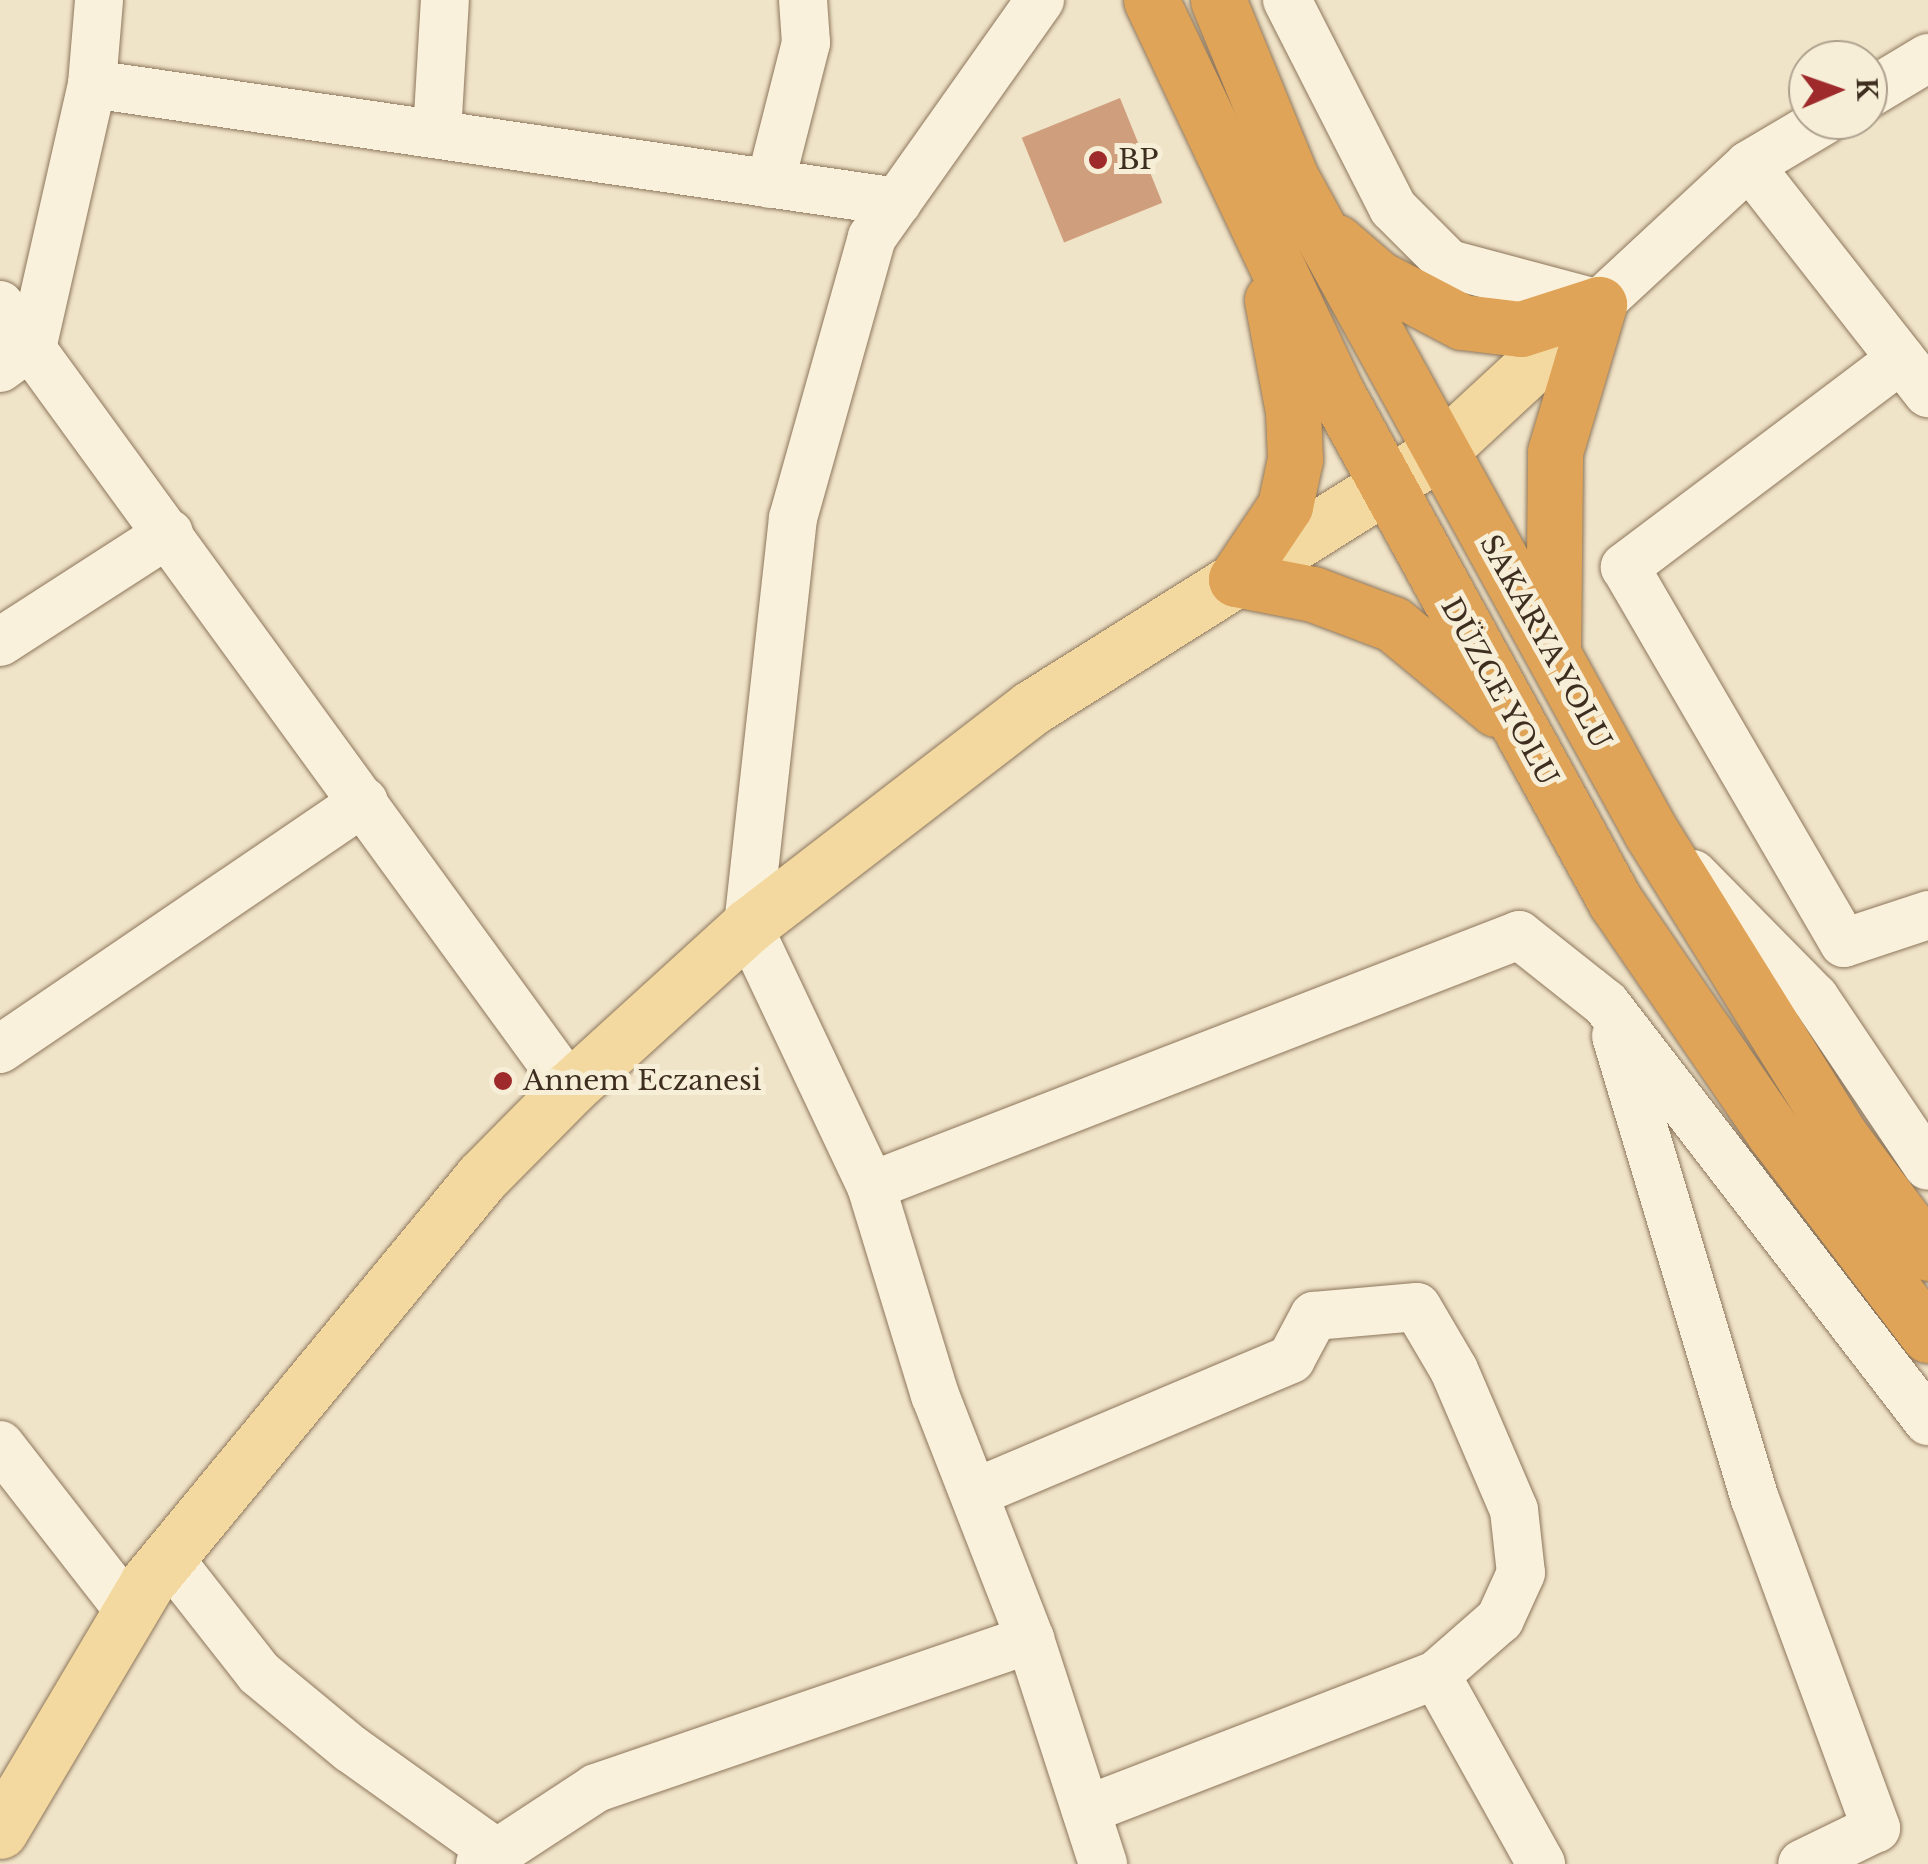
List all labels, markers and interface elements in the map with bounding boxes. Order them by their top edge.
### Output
north arrow [1788,40,1888,140]
text: K [1849,77,1884,101]
place label: BP [1118,143,1159,177]
marker: BP [1087,149,1109,171]
street label: SAKARYA YOLU [1472,528,1618,756]
street label: DÜZCE YOLU [1433,592,1565,792]
place label: Annem Eczanesi [523,1064,761,1098]
marker: Annem Eczanesi [492,1070,514,1092]

